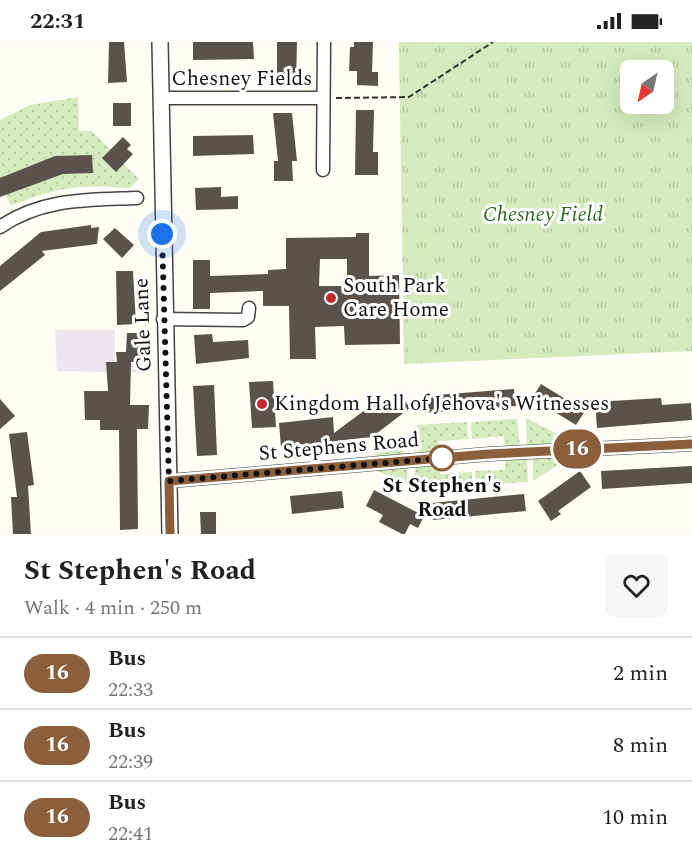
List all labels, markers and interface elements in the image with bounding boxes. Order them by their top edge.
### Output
text: 22:31 [30,5,85,38]
north arrow [620,60,674,114]
map controls [620,60,674,114]
street label: Chesney Fields [172,63,312,95]
park label: Chesney Field [483,199,603,231]
your location [147,219,177,249]
place label: South Park Care Home [343,270,449,326]
street label: Gale Lane [125,278,161,372]
marker: South Park Care Home [324,291,338,305]
place label: Kingdom Hall of Jehova's Witnesses [274,388,609,420]
marker: Kingdom Hall of Jehova's Witnesses [255,397,269,411]
street label: St Stephens Road [257,424,421,470]
line badge: 16 [550,430,604,468]
text: 16 [565,433,589,465]
marker: St Stephen's Road [429,445,455,471]
place label: St Stephen's Road [382,470,502,526]
text: St Stephen's Road [24,549,256,592]
button: heart [605,554,668,617]
text: Walk · 4 min · 250 m [24,593,202,623]
text: Bus [108,642,146,675]
text: 16 [45,657,69,689]
text: 2 min [613,657,668,690]
text: 22:33 [108,675,153,705]
text: Bus [108,714,146,747]
text: 16 [45,729,69,761]
text: 8 min [613,729,668,762]
text: 22:39 [108,747,153,777]
text: Bus [108,786,146,819]
text: 16 [45,801,69,833]
text: 10 min [602,801,668,834]
text: 22:41 [108,819,153,849]

